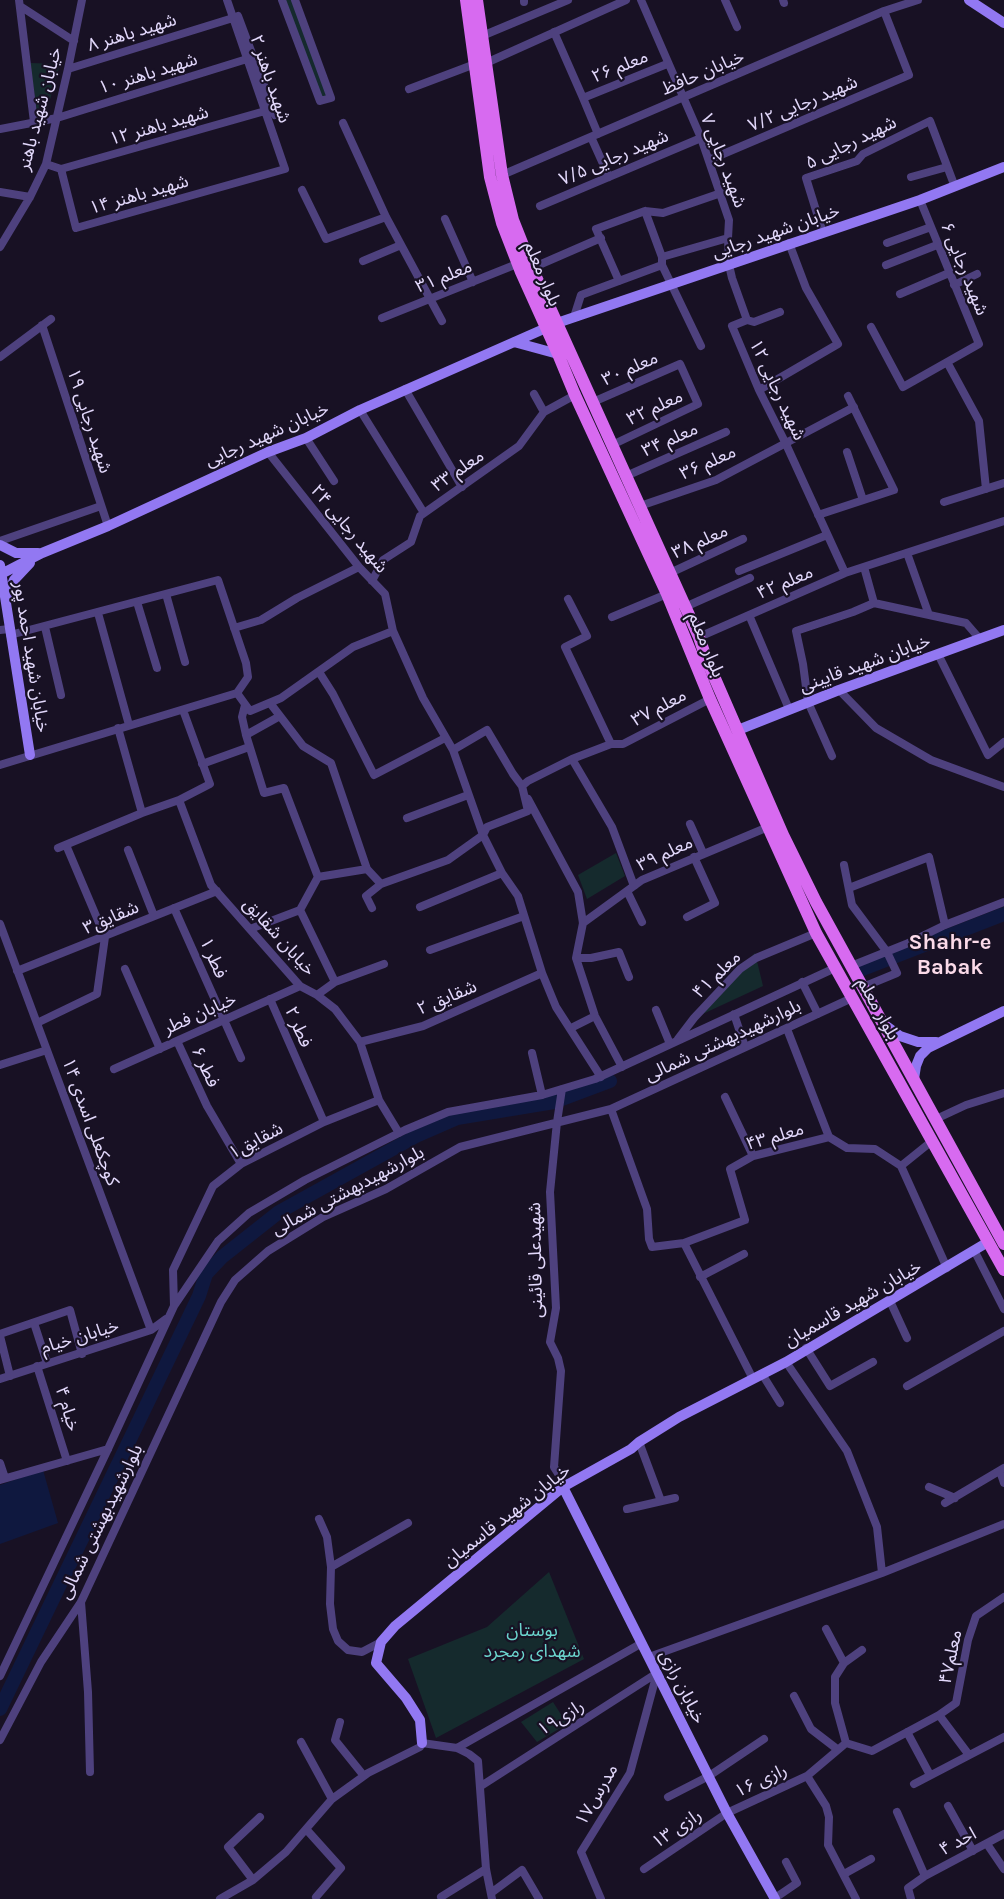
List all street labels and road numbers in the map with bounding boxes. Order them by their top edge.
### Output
street label: شهید باهنر ۸ [85,9,179,57]
street label: شهید باهنر ۲ [245,32,295,126]
street label: خیابان شهید باهنر [13,45,67,173]
street label: معلم ۲۶ [589,46,651,88]
street label: خیابان حافظ [658,46,748,100]
street label: شهید باهنر ۱۰ [96,49,200,99]
street label: شهید رجایی ۷/۲ [745,71,861,137]
street label: شهید باهنر ۱۲ [107,102,211,150]
street label: شهید رجایی ۷ [695,111,751,211]
street label: شهید رجایی ۵ [802,112,900,174]
street label: شهید رجایی ۷/۵ [556,125,672,191]
street label: شهید باهنر ۱۴ [87,171,191,219]
street label: خیابان شهید رجایی [709,200,843,264]
street label: شهید رجایی ۶ [935,219,993,319]
street label: بلوار معلم [519,238,565,310]
street label: معلم ۳۱ [413,256,475,298]
street label: شهید رجایی ۱۲ [744,336,810,444]
street label: معلم ۳۰ [599,347,661,391]
street label: شهید رجایی ۱۹ [62,366,116,476]
street label: معلم ۳۲ [624,386,686,430]
street label: خیابان شهید رجایی [202,398,332,472]
street label: معلم ۳۴ [639,418,701,462]
street label: معلم ۳۶ [677,441,739,485]
street label: معلم ۳۳ [428,445,488,497]
street label: شهید رجایی ۲۴ [306,480,392,578]
street label: معلم ۳۸ [669,520,731,564]
street label: معلم ۴۲ [754,561,816,605]
street label: خیابان شهید احمد پور [8,580,54,734]
street label: بلوار معلم [683,609,729,681]
street label: خیابان شهید قایینی [797,630,933,698]
street label: معلم ۳۷ [628,685,690,731]
street label: معلم ۳۹ [634,832,696,876]
street label: خیابان شقایق [238,894,320,980]
street label: شقایق۳ [80,897,142,939]
street label: فطر ۱ [194,934,232,982]
street label: معلم ۴۱ [688,947,746,1003]
street label: بلوار معلم [852,974,904,1044]
street label: شقایق ۲ [414,976,480,1020]
street label: خیابان فطر [160,988,240,1040]
street label: بلوارشهیدبهشتی شمالی [641,995,805,1087]
street label: فطر ۲ [279,1003,317,1051]
street label: فطر ۶ [186,1043,224,1091]
street label: کوچکعلی اسدی ۱۴ [57,1055,123,1189]
street label: شقایق۱ [225,1118,287,1164]
street label: معلم ۴۳ [744,1118,806,1156]
street label: بلوارشهیدبهشتی شمالی [268,1142,428,1240]
street label: شهیدعلی قائینی [524,1202,548,1318]
street label: خیابان شهید قاسمیان [780,1256,926,1352]
street label: خیابان خیام [38,1315,122,1359]
street label: خیام ۴ [50,1384,84,1434]
street label: بلوارشهیدبهشتی شمالی [54,1441,148,1603]
street label: خیابان شهید قاسمیان [439,1460,575,1572]
street label: معلم۴۷ [935,1628,967,1686]
street label: خیابان رازی [654,1646,710,1728]
street label: رازی۱۹ [534,1695,588,1741]
street label: رازی ۱۶ [731,1759,791,1803]
street label: مدرس۱۷ [571,1760,623,1830]
street label: رازی ۱۳ [648,1805,706,1853]
street label: احد ۴ [936,1823,980,1861]

